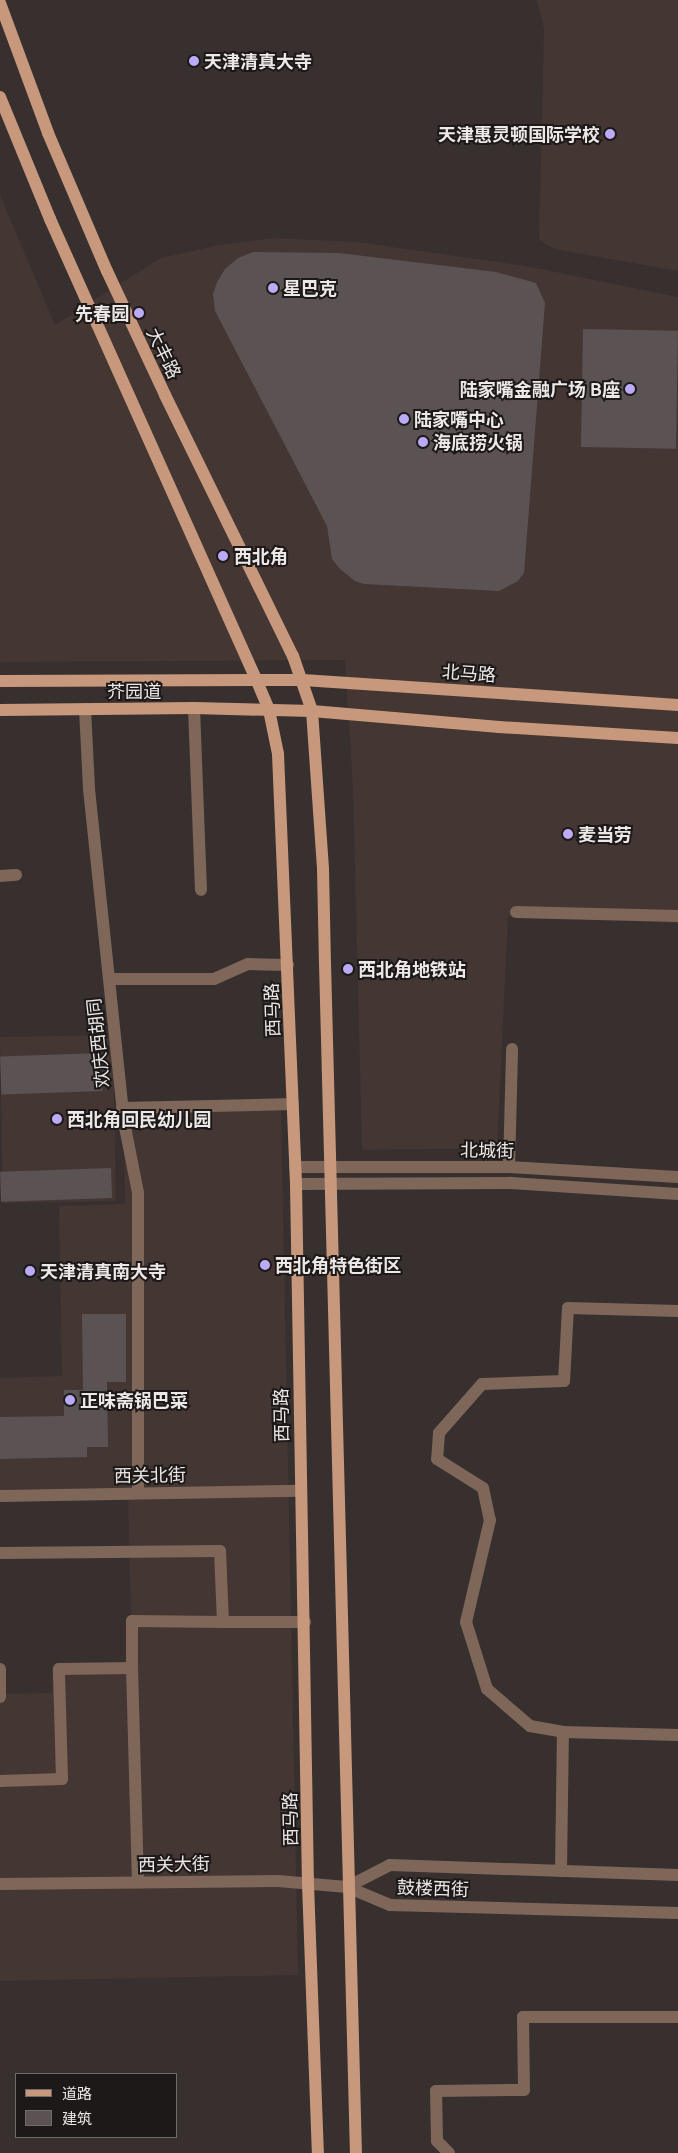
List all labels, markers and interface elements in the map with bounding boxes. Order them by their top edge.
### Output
place label: 天津清真大寺 [204,50,312,72]
marker: 天津清真大寺 [188,55,200,67]
place label: 天津惠灵顿国际学校 [438,123,600,145]
marker: 天津惠灵顿国际学校 [604,128,616,140]
place label: 星巴克 [283,277,337,299]
marker: 星巴克 [267,282,279,294]
place label: 先春园 [75,302,129,324]
marker: 先春园 [133,307,145,319]
street label: 大丰路 [142,324,186,382]
place label: 陆家嘴金融广场 B座 [460,378,620,400]
marker: 陆家嘴金融广场 B座 [624,383,636,395]
place label: 陆家嘴中心 [414,408,504,430]
marker: 陆家嘴中心 [398,413,410,425]
place label: 海底捞火锅 [433,431,523,453]
marker: 海底捞火锅 [417,436,429,448]
place label: 西北角 [234,545,288,567]
marker: 西北角 [216,549,230,563]
street label: 北马路 [441,660,497,686]
street label: 芥园道 [107,680,161,702]
place label: 麦当劳 [578,823,632,845]
marker: 麦当劳 [562,828,574,840]
place label: 西北角地铁站 [358,958,466,980]
marker: 西北角地铁站 [342,963,354,975]
street label: 西马路 [260,983,284,1037]
street label: 欢庆西胡同 [83,997,113,1089]
place label: 西北角回民幼儿园 [67,1108,211,1130]
marker: 西北角回民幼儿园 [51,1113,63,1125]
street label: 北城街 [460,1139,514,1161]
place label: 西北角特色街区 [275,1254,401,1276]
marker: 西北角特色街区 [259,1259,271,1271]
place label: 天津清真南大寺 [40,1260,166,1282]
marker: 天津清真南大寺 [24,1265,36,1277]
street label: 西马路 [270,1388,292,1442]
place label: 正味斋锅巴菜 [80,1389,188,1411]
marker: 正味斋锅巴菜 [64,1394,76,1406]
street label: 西关北街 [114,1464,186,1486]
street label: 西马路 [279,1792,301,1846]
street label: 西关大街 [138,1853,210,1875]
street label: 鼓楼西街 [397,1876,469,1900]
legend [15,2073,178,2138]
text: 道路 [62,2085,92,2102]
text: 建筑 [62,2110,92,2127]

